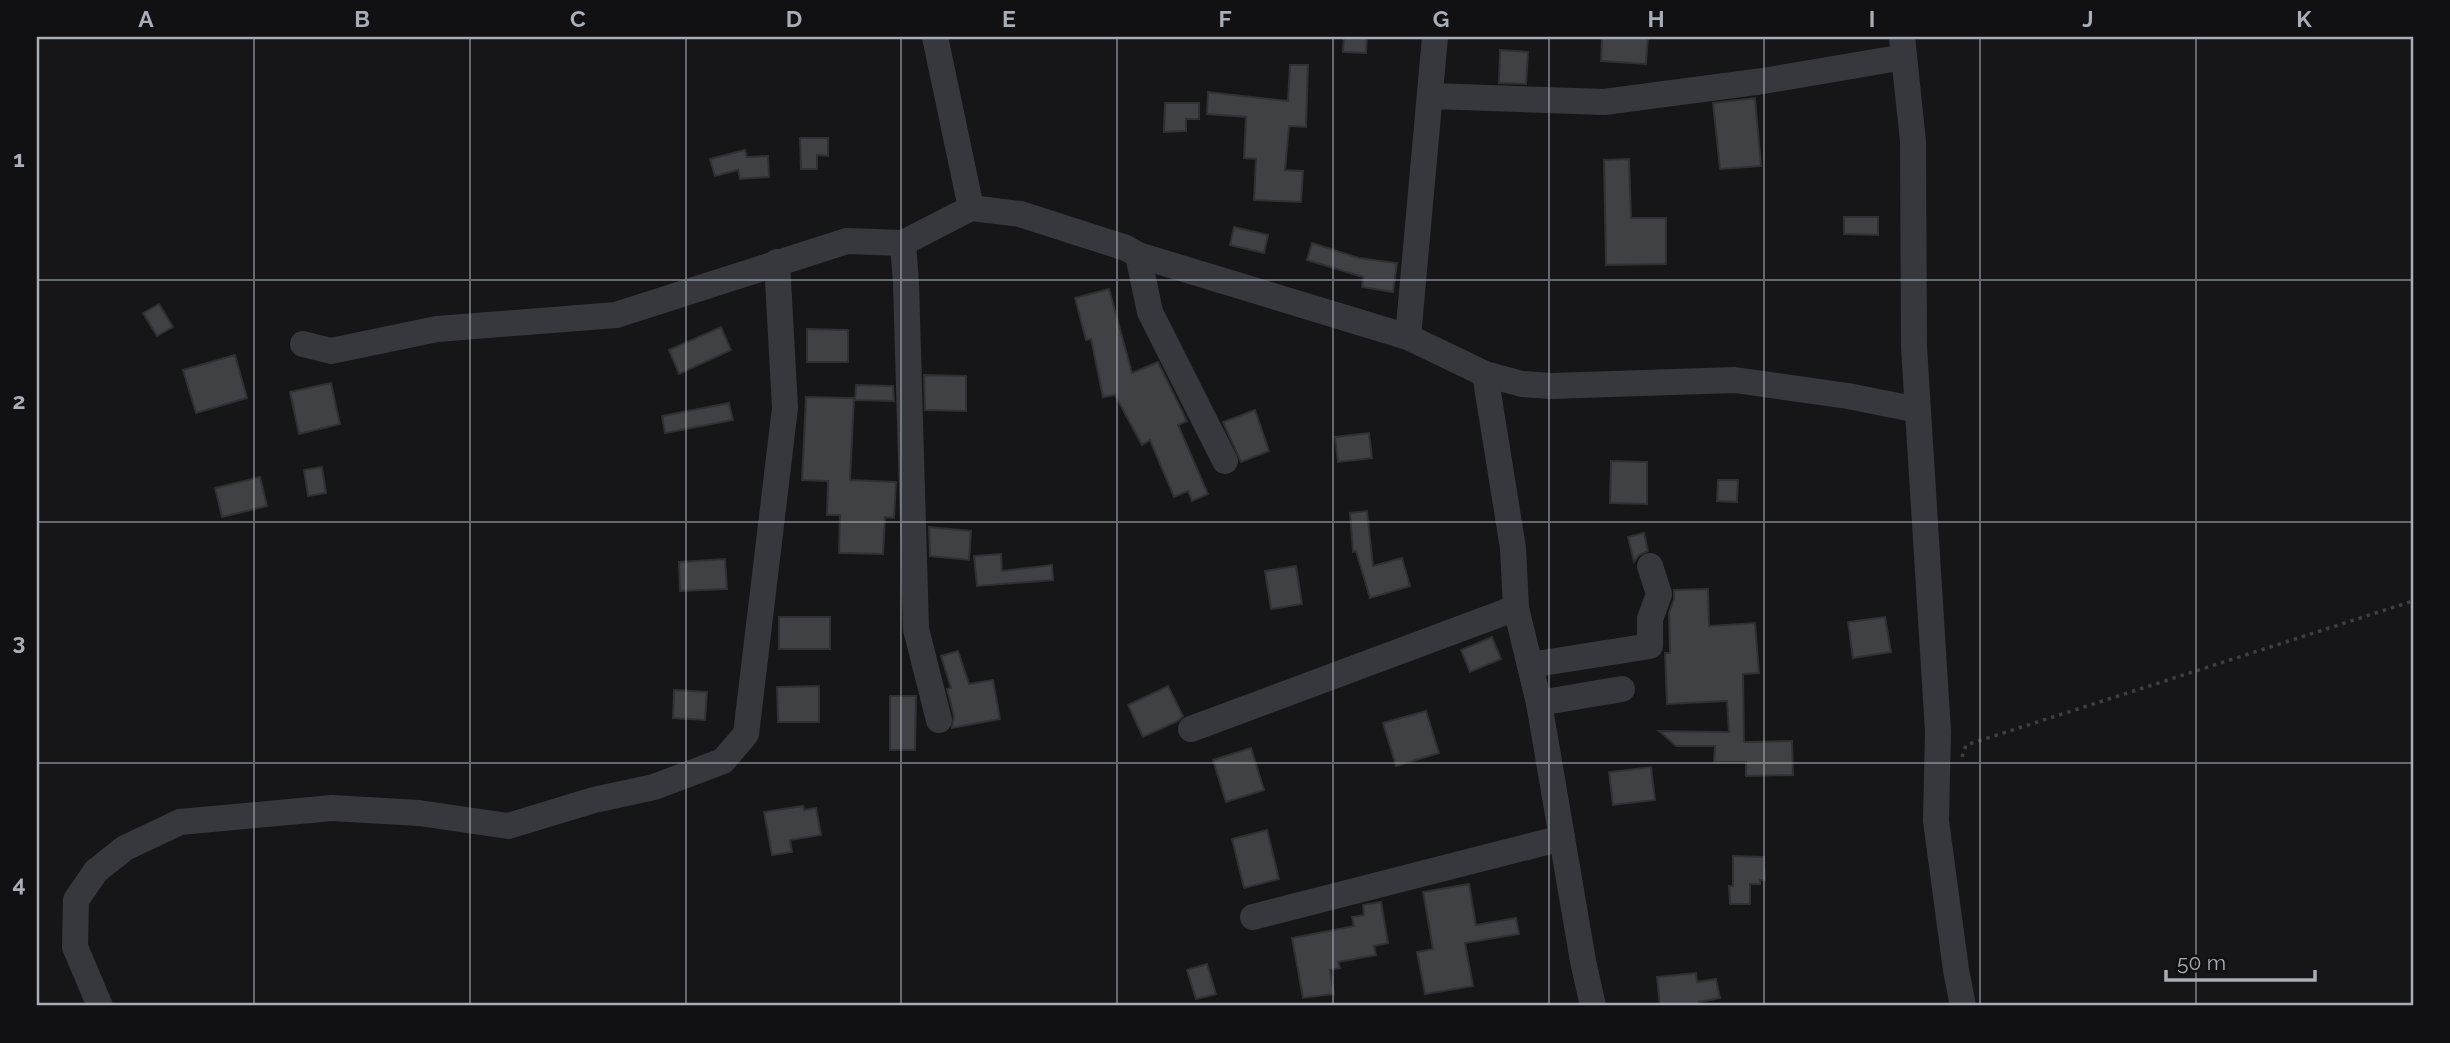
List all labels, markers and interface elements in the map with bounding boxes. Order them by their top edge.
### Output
text: A [138,5,154,32]
text: B [354,5,370,32]
text: C [570,5,586,32]
text: D [786,5,802,32]
text: E [1002,5,1016,32]
text: F [1218,5,1232,32]
text: G [1433,5,1449,32]
text: H [1647,5,1665,32]
text: I [1869,5,1875,32]
text: J [2082,5,2094,32]
text: K [2296,5,2312,32]
text: 1 [13,145,25,172]
text: 2 [13,387,25,414]
text: 3 [13,628,25,655]
text: 4 [12,870,26,897]
scale bar [2166,938,2315,982]
text: 50 m [2177,950,2226,975]

